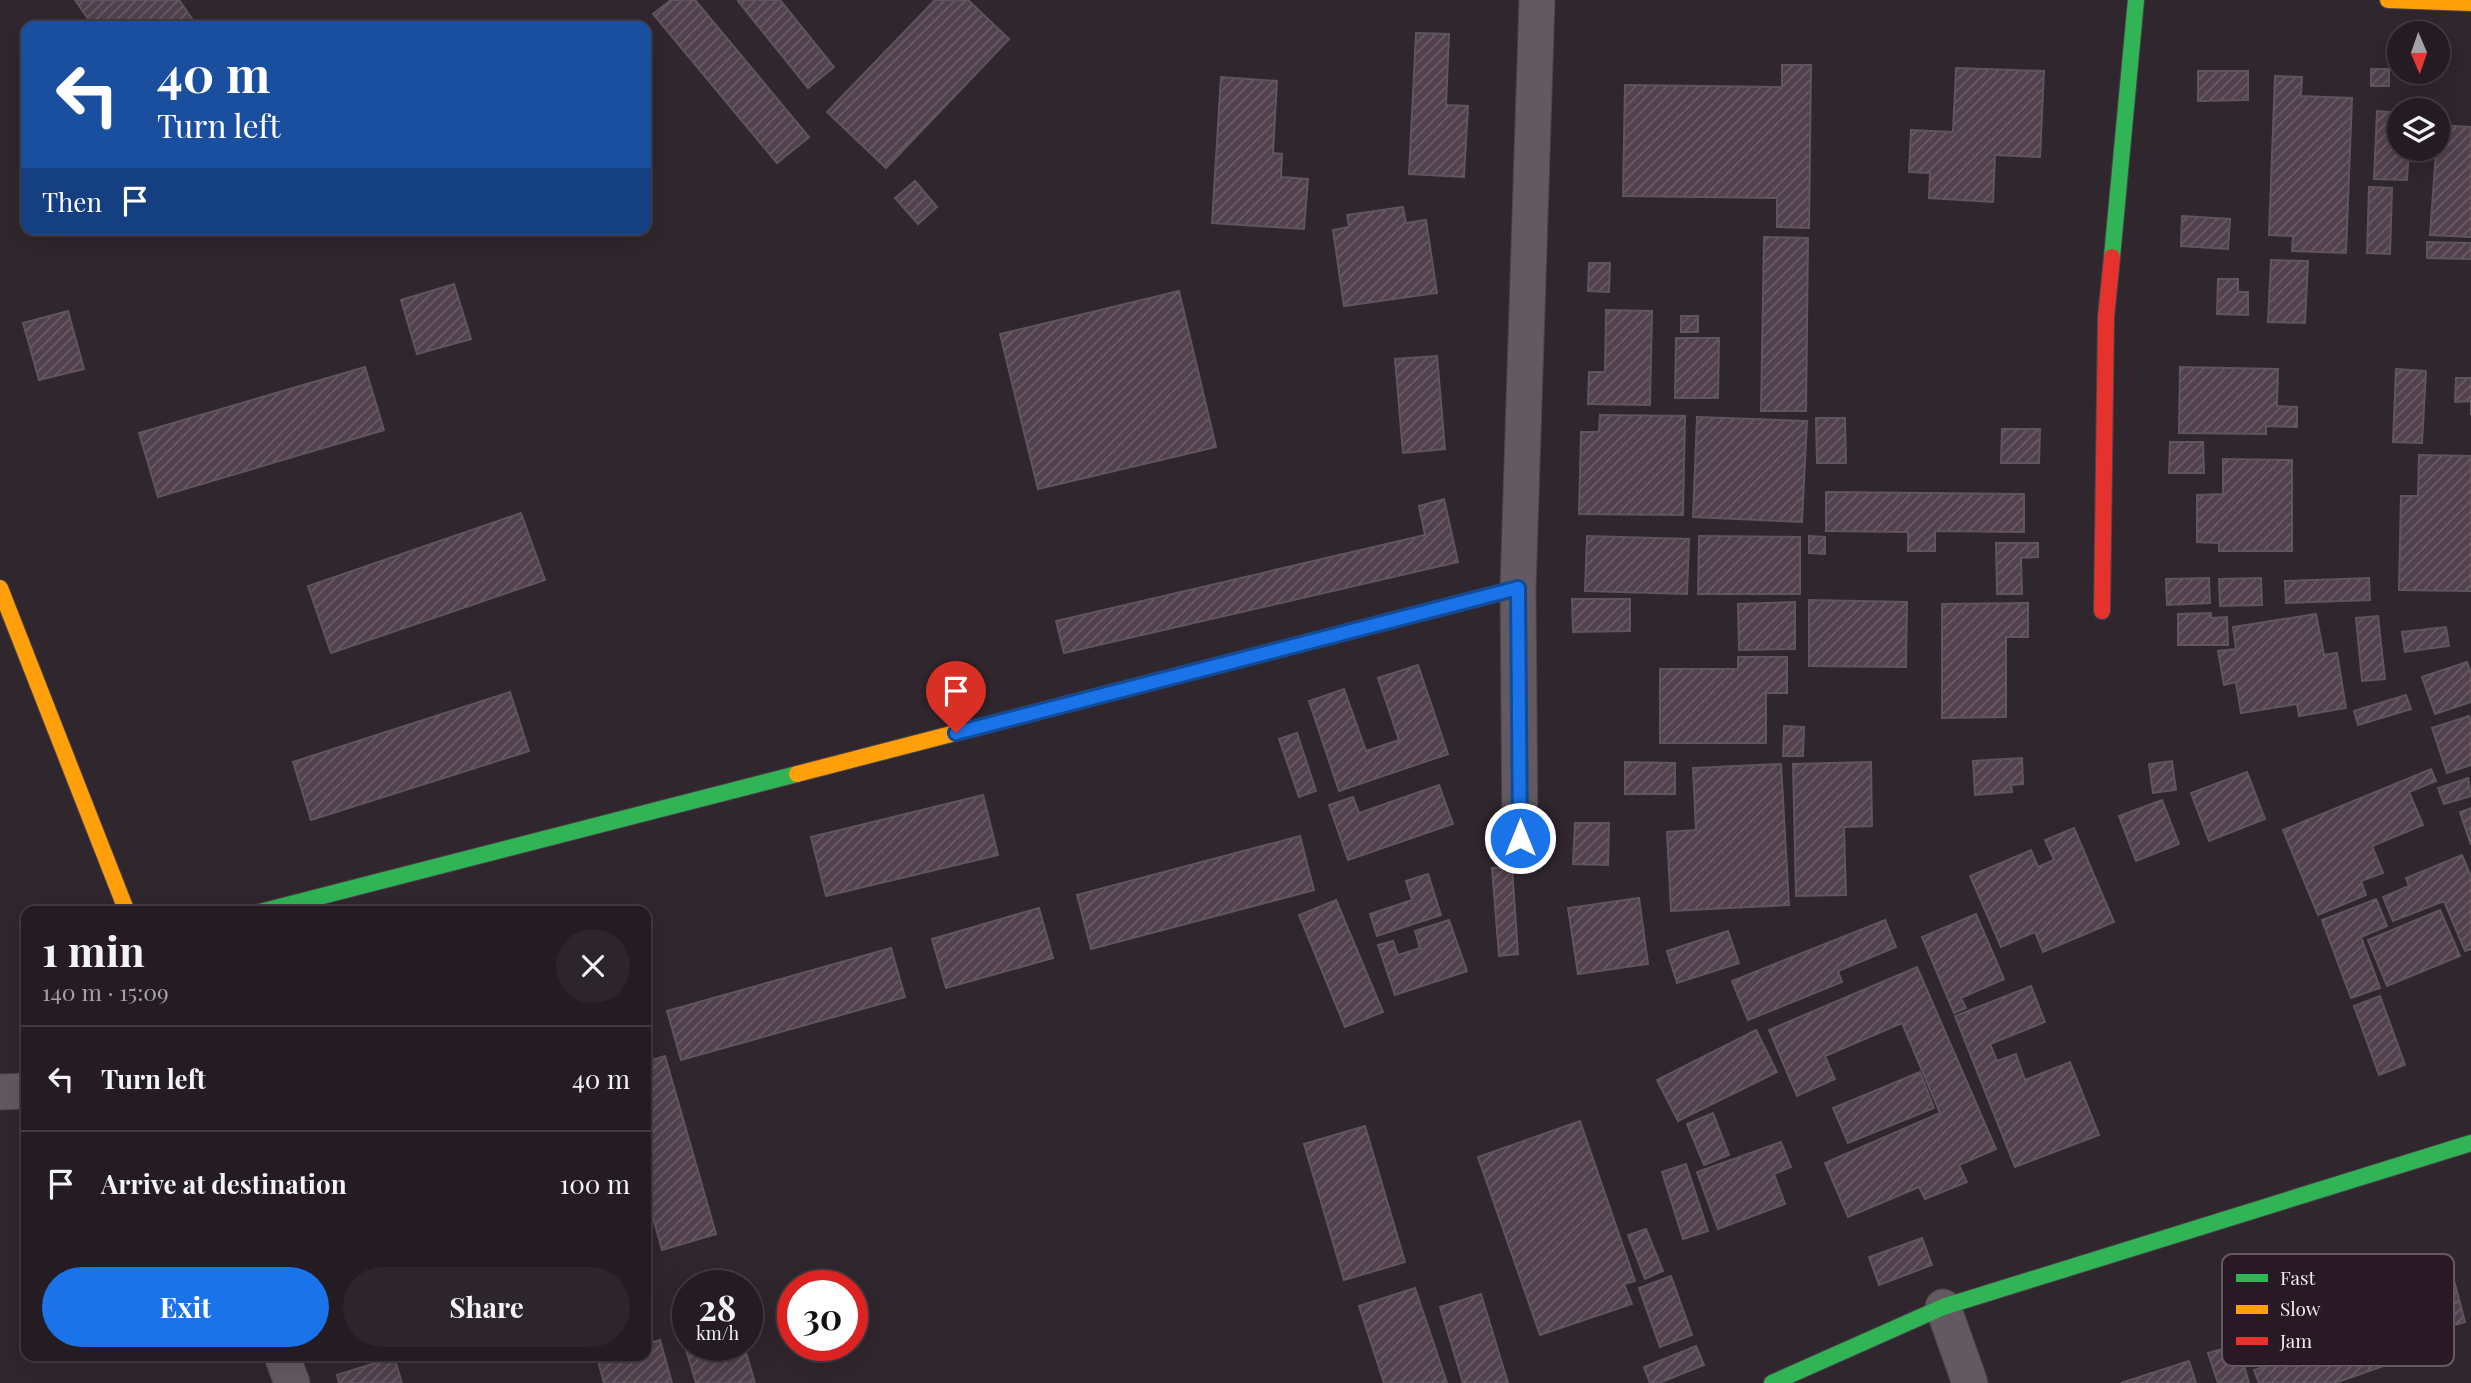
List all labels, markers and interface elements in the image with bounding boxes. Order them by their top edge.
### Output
north arrow [2387,21,2450,84]
map controls [2387,21,2450,161]
text: 40 m [157,40,270,105]
icon: left [42,49,133,140]
button: layers [2387,98,2450,161]
text: Turn left [157,103,281,146]
icon: arrive [116,182,154,220]
text: Then [42,184,102,219]
pin [926,661,986,733]
icon: arrive [937,672,975,710]
position arrow [1483,801,1557,875]
text: 1 min [42,922,145,978]
button: close [556,929,630,1003]
text: 140 m · 15:09 [42,976,169,1007]
icon: left [42,1060,80,1098]
text: Turn left [101,1061,206,1096]
text: 40 m [572,1061,630,1096]
icon: arrive [42,1165,80,1203]
text: Arrive at destination [101,1166,347,1201]
text: 100 m [560,1166,630,1201]
legend [2222,1254,2454,1366]
text: Fast [2280,1264,2316,1290]
button: Exit [42,1267,329,1347]
button: Share [343,1267,630,1347]
speed limit sign: 30 [777,1270,868,1361]
text: 28 [699,1283,736,1330]
text: Slow [2280,1295,2321,1321]
text: km/h [696,1321,739,1345]
text: Jam [2279,1327,2312,1353]

